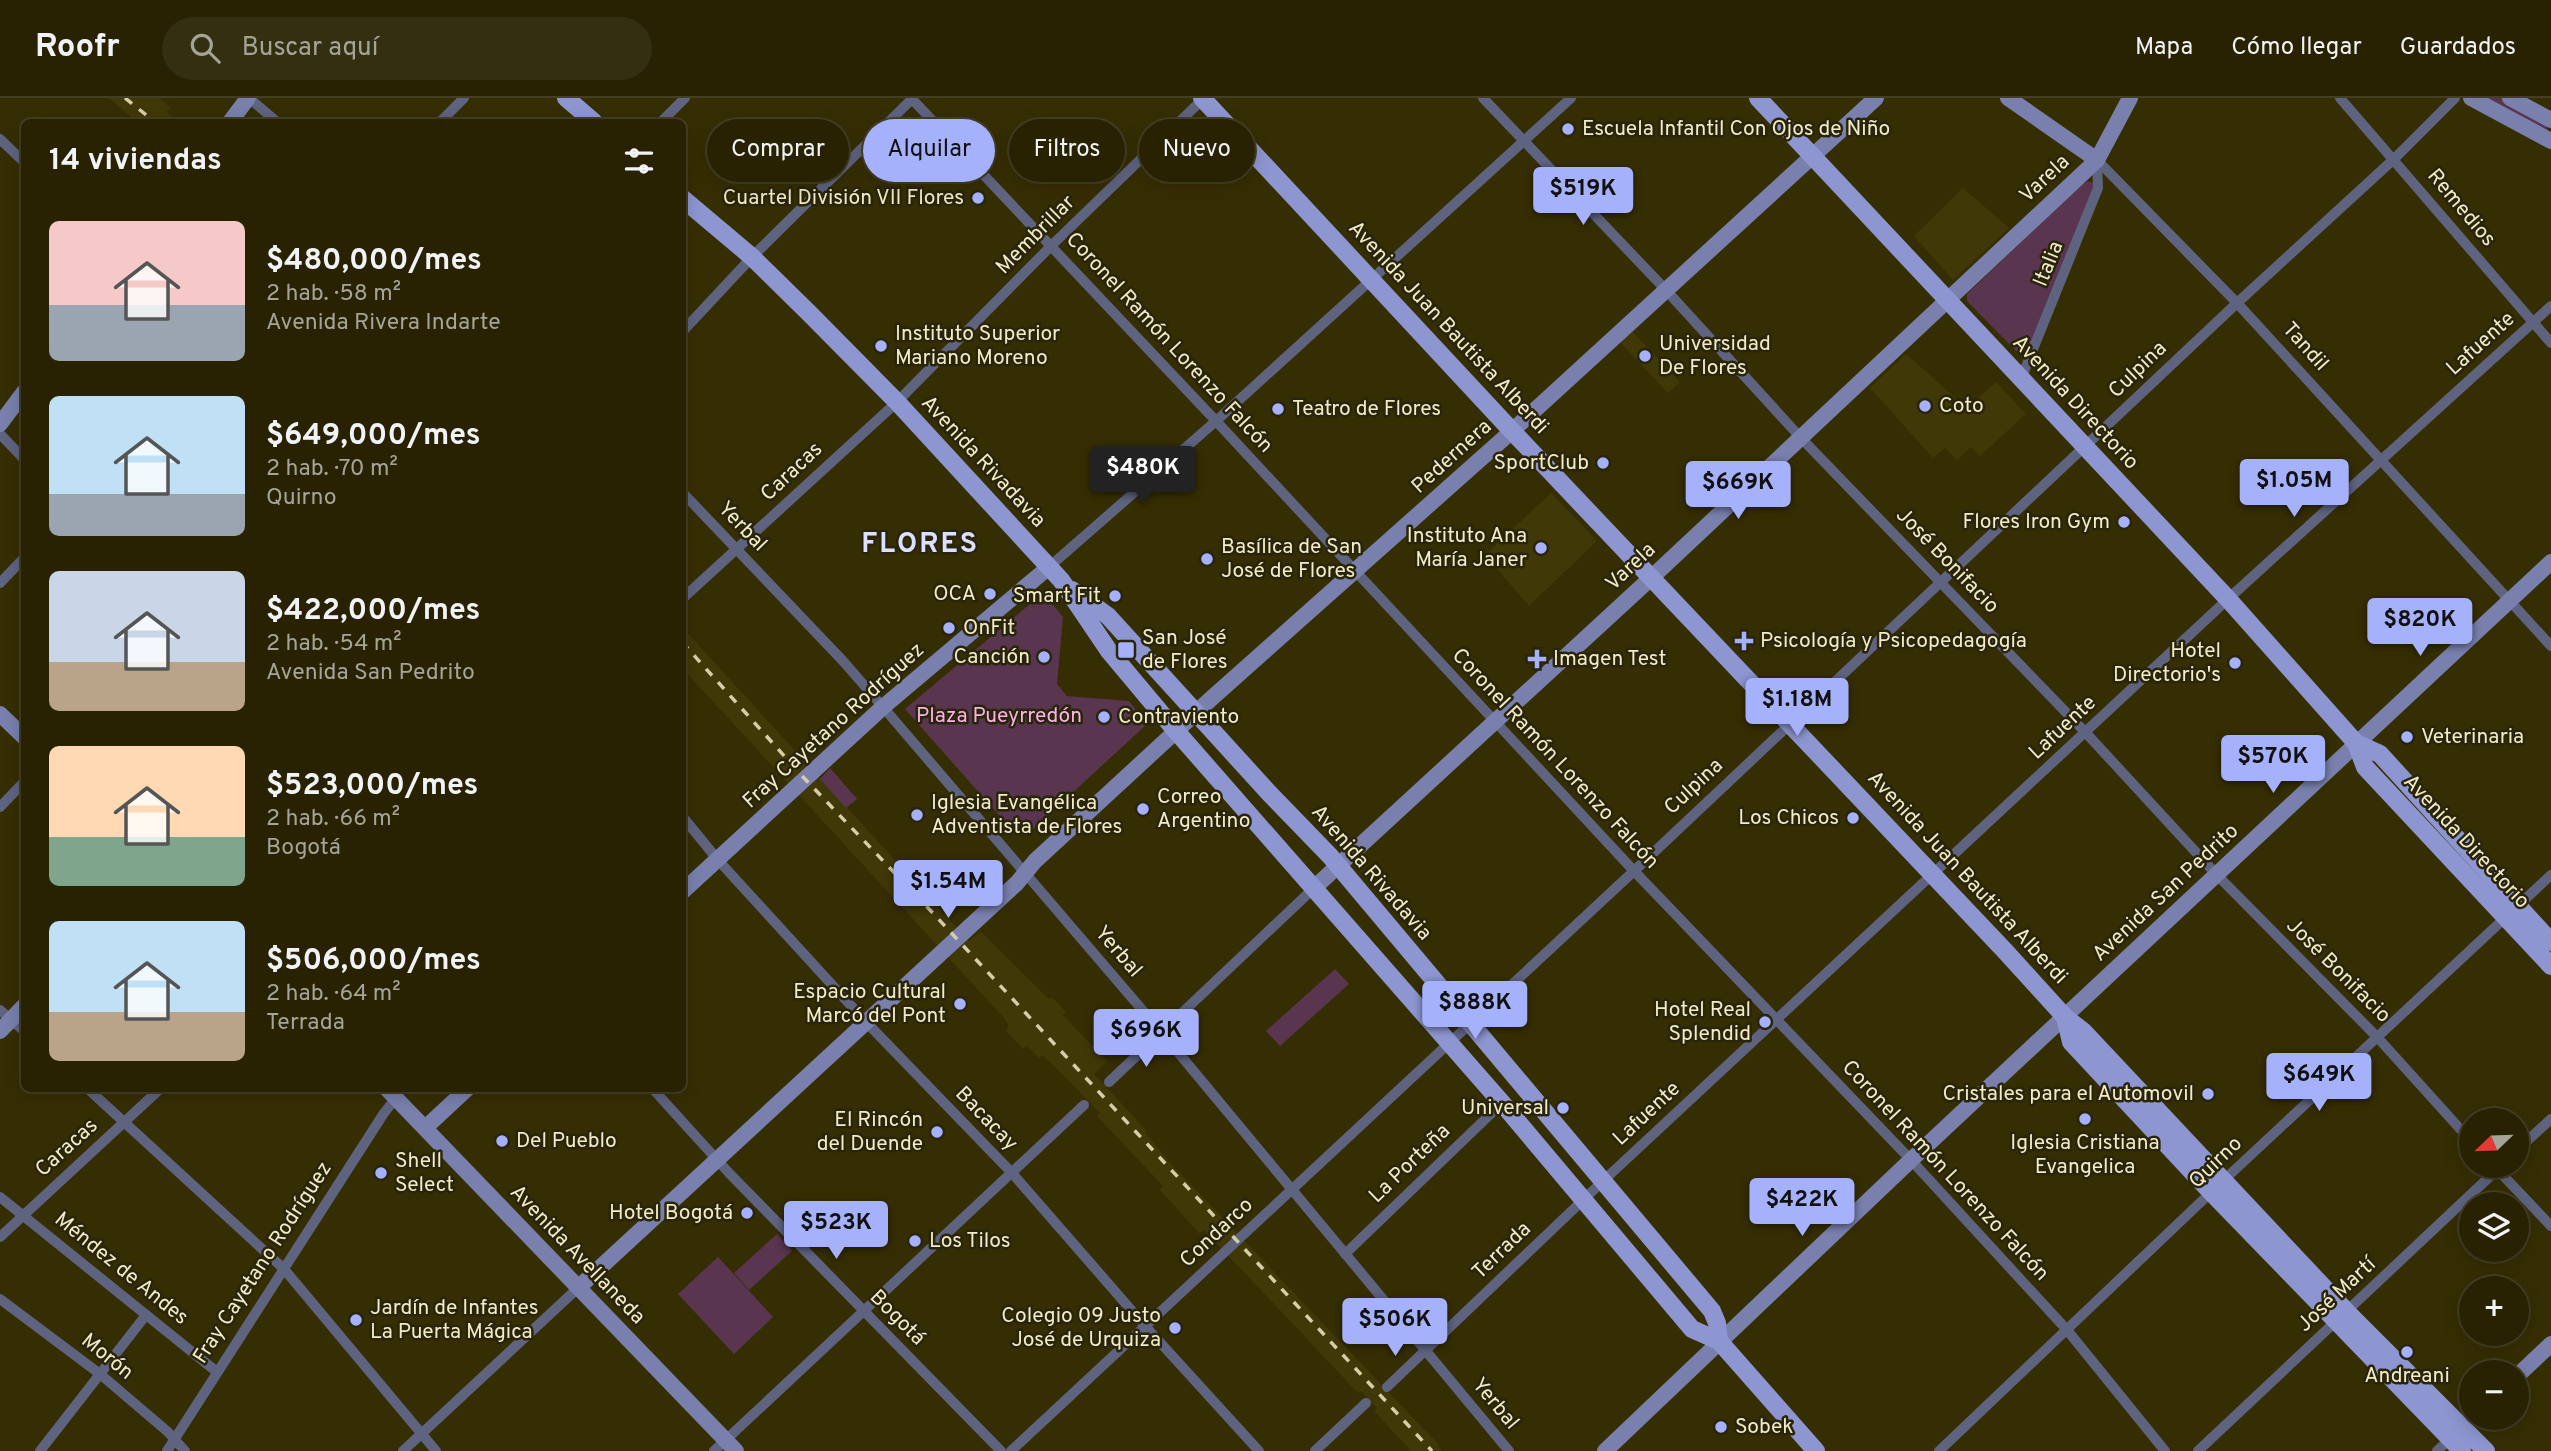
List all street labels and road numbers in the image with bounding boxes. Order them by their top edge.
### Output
street label: Varela [2014,149,2076,209]
street label: Remedios [2421,164,2501,252]
street label: Membrillar [990,189,1082,281]
street label: Avenida Juan Bautista Alberdi [1342,216,1554,440]
street label: Coronel Ramón Lorenzo Falcón [1059,227,1279,459]
street label: Italia [2028,237,2070,291]
street label: Lafuente [2441,306,2521,382]
street label: Tandil [2276,317,2334,377]
street label: Avenida Directorio [2006,330,2144,476]
street label: Culpina [2103,336,2173,404]
street label: Avenida Rivadavia [915,390,1051,534]
street label: Pedernera [1406,414,1498,500]
street label: Caracas [755,436,829,508]
street label: Yerbal [712,496,772,558]
street label: José Bonifacio [1890,502,2004,620]
street label: Varela [1600,537,1662,597]
street label: Fray Cayetano Rodríguez [737,637,931,815]
street label: Coronel Ramón Lorenzo Falcón [1445,643,1665,875]
street label: Lafuente [2023,690,2103,766]
street label: Culpina [1659,753,1729,821]
street label: Avenida Juan Bautista Alberdi [1861,766,2073,990]
street label: Avenida Directorio [2397,769,2535,915]
street label: Avenida Rivadavia [1305,800,1437,946]
street label: Avenida San Pedrito [2087,818,2245,968]
street label: José Bonifacio [2280,913,2396,1029]
street label: Yerbal [1088,921,1148,983]
street label: Coronel Ramón Lorenzo Falcón [1835,1055,2055,1287]
street label: Lafuente [1607,1076,1687,1152]
street label: Bacacay [949,1081,1023,1157]
street label: Caracas [30,1113,104,1183]
street label: La Porteña [1364,1118,1456,1210]
street label: Quirno [2183,1131,2249,1195]
street label: Fray Cayetano Rodríguez [188,1157,338,1369]
street label: Avenida Avellaneda [504,1180,650,1330]
street label: Condarco [1175,1192,1259,1274]
street label: Méndez de Andes [48,1207,194,1331]
street label: Terrada [1467,1216,1537,1286]
street label: José Martí [2292,1251,2383,1338]
street label: Bogotá [863,1284,931,1352]
street label: Morón [75,1328,139,1386]
street label: Yerbal [1465,1372,1525,1436]

